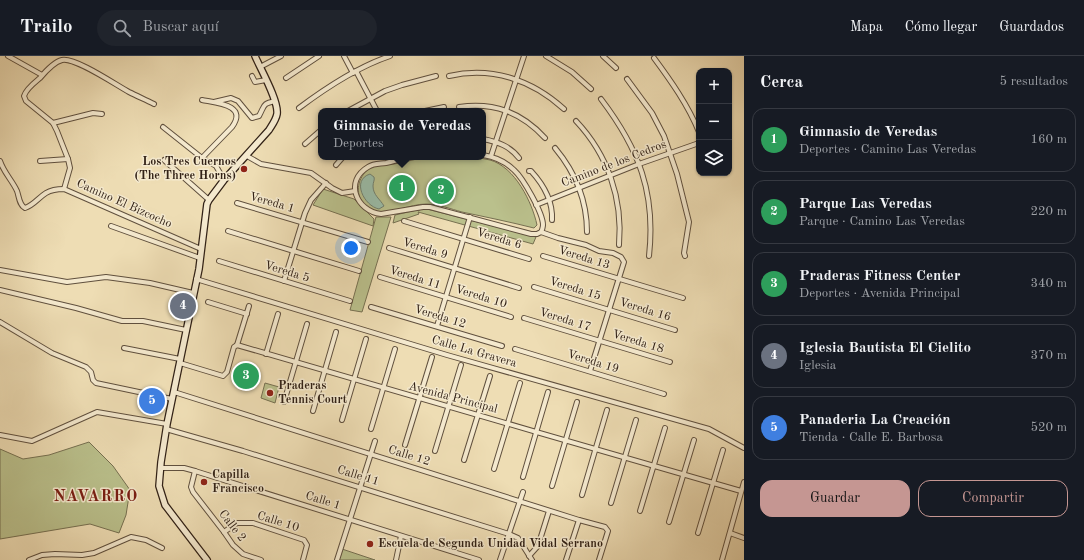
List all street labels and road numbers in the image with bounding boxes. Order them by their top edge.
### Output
street label: Camino de los Cedros [560,138,668,190]
street label: Camino El Bizcocho [74,178,174,230]
street label: Vereda 1 [248,191,296,215]
street label: Vereda 6 [475,226,523,252]
street label: Vereda 9 [401,236,449,262]
street label: Vereda 13 [557,244,611,272]
street label: Vereda 5 [263,258,311,285]
street label: Vereda 11 [388,264,442,292]
street label: Vereda 15 [548,274,603,303]
street label: Vereda 10 [454,283,508,311]
street label: Vereda 16 [618,296,672,324]
street label: Vereda 12 [413,303,467,331]
street label: Vereda 17 [538,306,592,334]
street label: Vereda 18 [611,328,665,356]
street label: Calle La Gravera [430,334,518,370]
street label: Vereda 19 [566,348,620,376]
street label: Avenida Principal [407,380,499,416]
street label: Calle 12 [387,444,431,468]
street label: Calle 11 [336,464,380,488]
street label: Calle 1 [304,490,342,512]
street label: Calle 2 [216,508,248,544]
street label: Calle 10 [256,510,300,534]

